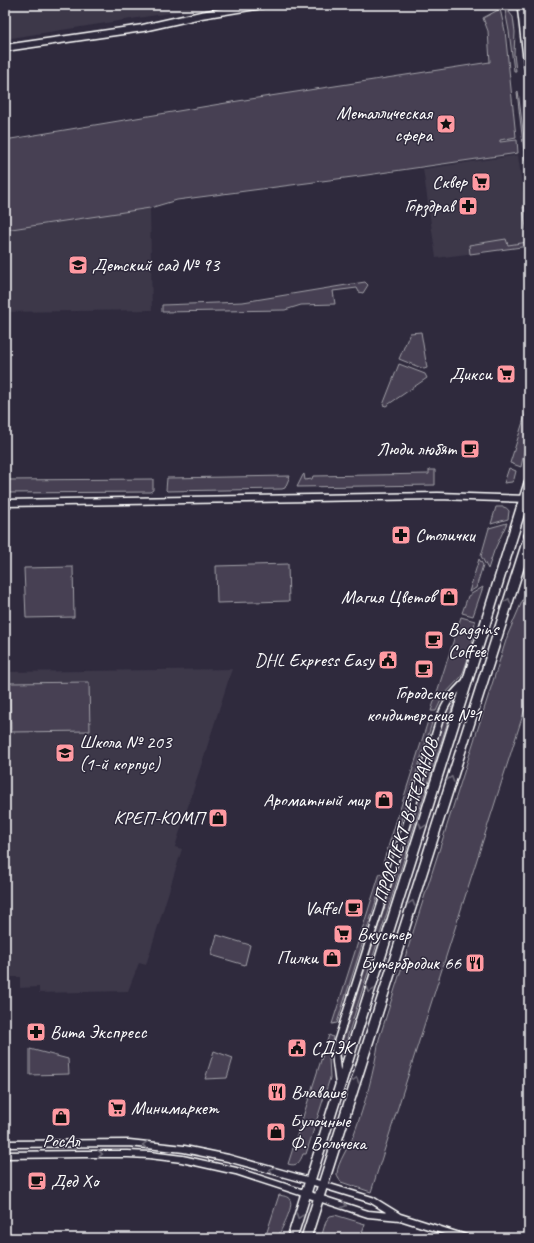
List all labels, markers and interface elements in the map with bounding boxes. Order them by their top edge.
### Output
place label: Металлическая сфера [336,101,433,147]
place icon: Металлическая сфера [435,113,457,135]
place label: Сквер [432,170,469,194]
supermarket icon: Сквер [470,171,492,193]
place label: Горздрав [405,194,458,218]
pharmacy icon: Горздрав [457,195,479,217]
place label: Детский сад № 93 [92,253,221,277]
school or university icon: Детский сад № 93 [67,254,89,276]
place label: Дикси [449,362,494,386]
supermarket icon: Дикси [495,363,517,385]
place label: Люди любят [377,437,457,461]
cafe icon: Люди любят [459,438,481,460]
place label: Столички [415,523,477,547]
pharmacy icon: Столички [390,524,412,546]
place label: Магия Цветов [341,585,439,609]
shop icon: Магия Цветов [438,586,460,608]
one-way arrow [503,598,511,605]
place label: Baggins Coffee [448,617,501,663]
cafe icon: Baggins Coffee [423,629,445,651]
place label: DHL Express Easy [254,648,376,672]
public building icon: DHL Express Easy [377,649,399,671]
cafe icon: Городские кондитерские №1 [413,658,435,680]
place label: Городские кондитерские №1 [366,681,483,727]
place label: Школа № 203 (1-й корпус) [79,730,173,776]
street label: ПРОСПЕКТ ВЕТЕРАНОВ [368,734,444,906]
school or university icon: Школа № 203 (1-й корпус) [54,742,76,764]
one-way arrow [446,775,455,782]
place label: Ароматный мир [263,788,372,812]
shop icon: Ароматный мир [373,789,395,811]
place label: КРЕП-КОМП [114,806,207,830]
shop icon: КРЕП-КОМП [207,807,229,829]
one-way arrow [418,823,427,830]
place label: Vaffel [304,896,344,920]
cafe icon: Vaffel [343,897,365,919]
one-way arrow [407,899,416,906]
place label: Вкустер [357,922,412,946]
supermarket icon: Вкустер [332,923,354,945]
place label: Пилки [277,946,320,970]
shop icon: Пилки [321,947,343,969]
place label: Бутербродик 66 [361,951,462,975]
restaurant icon: Бутербродик 66 [464,952,486,974]
one-way arrow [366,987,375,994]
place label: Вита Экспресс [50,1020,148,1044]
pharmacy icon: Вита Экспресс [25,1021,47,1043]
place label: СДЭК [311,1036,356,1060]
public building icon: СДЭК [286,1037,308,1059]
one-way arrow [351,1077,360,1084]
place label: Влаваше [291,1080,347,1104]
restaurant icon: Влаваше [266,1081,288,1103]
place label: Минимаркет [131,1096,220,1120]
supermarket icon: Минимаркет [106,1097,128,1119]
shop icon: РосАл [50,1106,72,1128]
place label: Булочные Ф. Вольчека [290,1109,368,1155]
shop icon: Булочные Ф. Вольчека [265,1121,287,1143]
place label: РосАл [42,1129,81,1153]
one-way arrow [142,1140,148,1149]
one-way arrow [97,1150,103,1158]
one-way arrow [269,1166,276,1175]
place label: Дед Хо [51,1169,101,1193]
cafe icon: Дед Хо [26,1170,48,1192]
one-way arrow [340,1200,347,1209]
one-way arrow [295,1212,304,1219]

